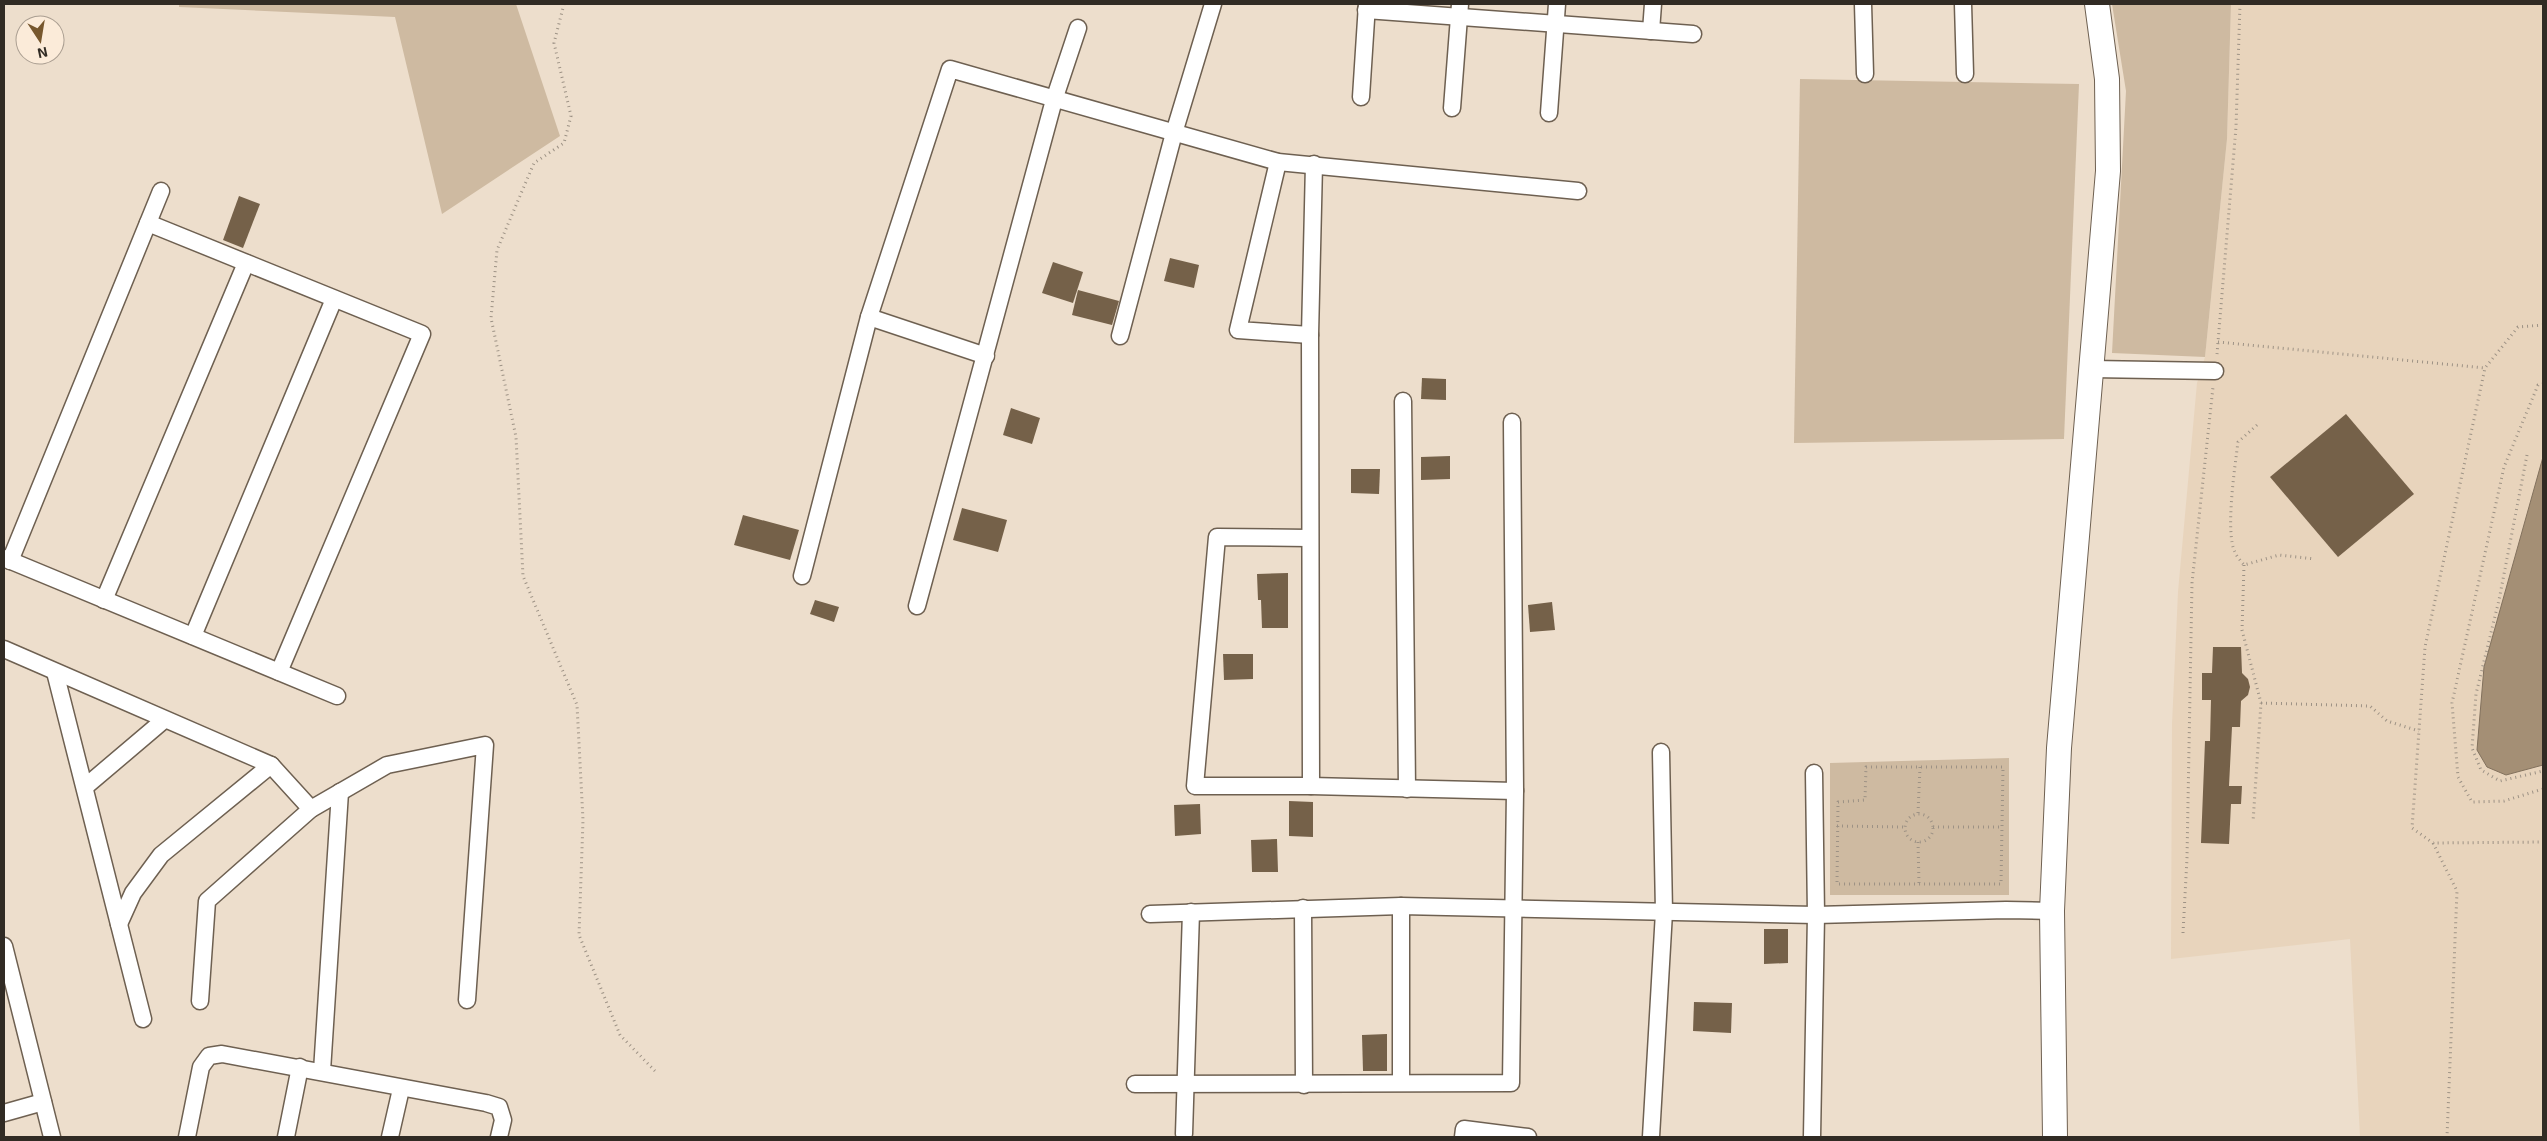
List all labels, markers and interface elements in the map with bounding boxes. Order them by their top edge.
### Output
north arrow [15,15,65,65]
text: N [36,44,50,63]

